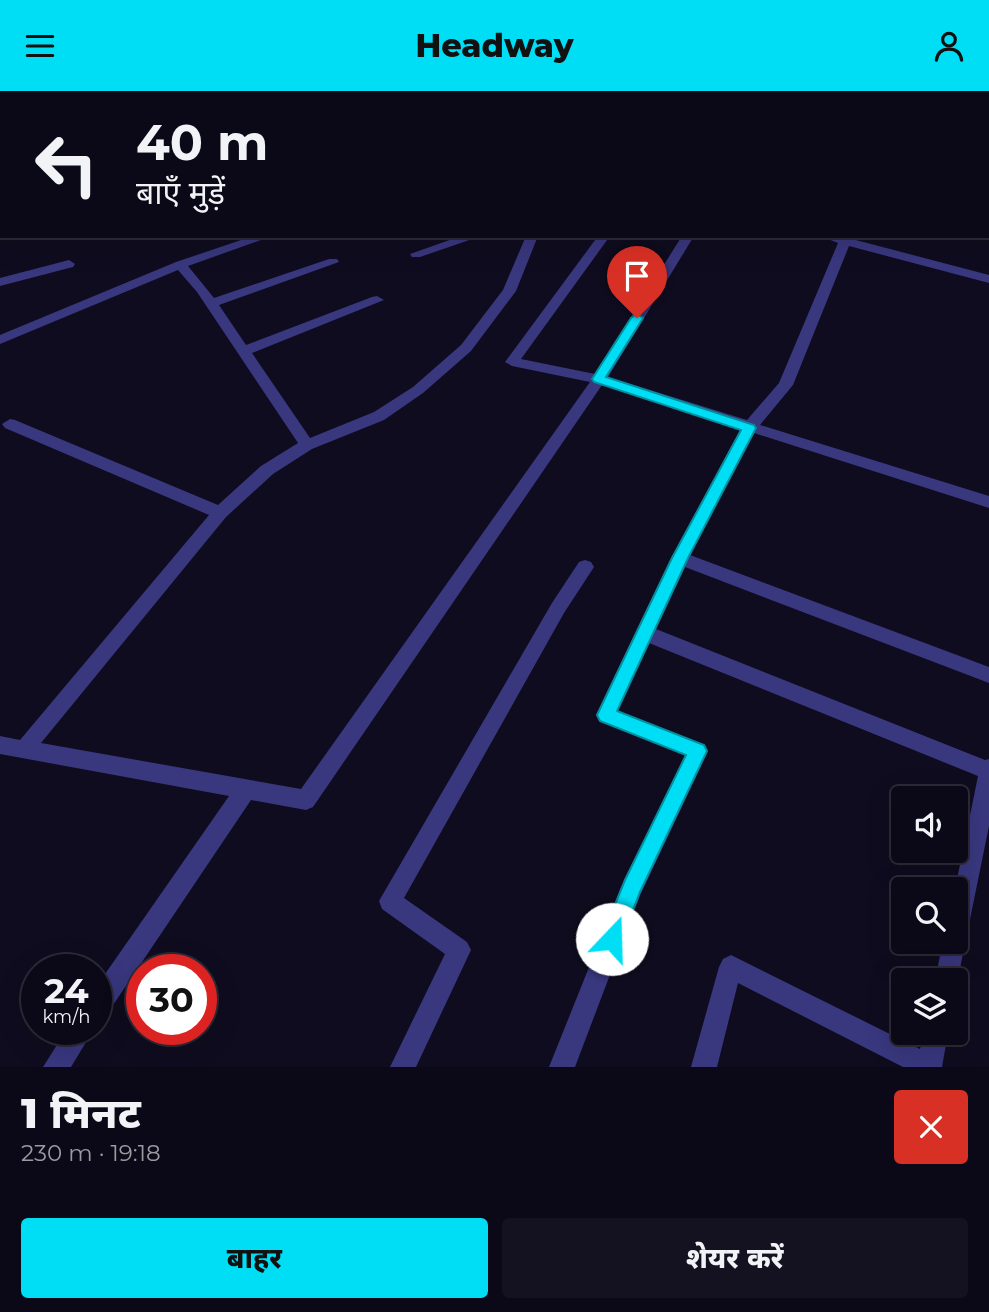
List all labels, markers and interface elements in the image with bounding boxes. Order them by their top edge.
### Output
text: Headway [415,26,574,65]
icon: menu [21,27,59,65]
icon: person [930,27,968,65]
text: 40 m [136,113,268,172]
icon: left [21,119,112,210]
text: बाएँ मुड़ें [136,173,225,212]
pin [607,246,667,318]
icon: arrive [618,257,656,295]
map controls [891,786,968,1045]
button: sound [891,786,968,863]
button: search [891,877,968,954]
position arrow [575,902,649,976]
speed limit sign: 30 [126,954,217,1045]
button: layers [891,968,968,1045]
text: 24 [44,969,89,1012]
text: km/h [42,1006,91,1028]
text: 1 मिनट [21,1087,141,1139]
button: close [894,1090,968,1164]
text: 230 m · 19:18 [21,1139,161,1167]
button: बाहर [21,1218,488,1298]
button: शेयर करें [502,1218,968,1298]

